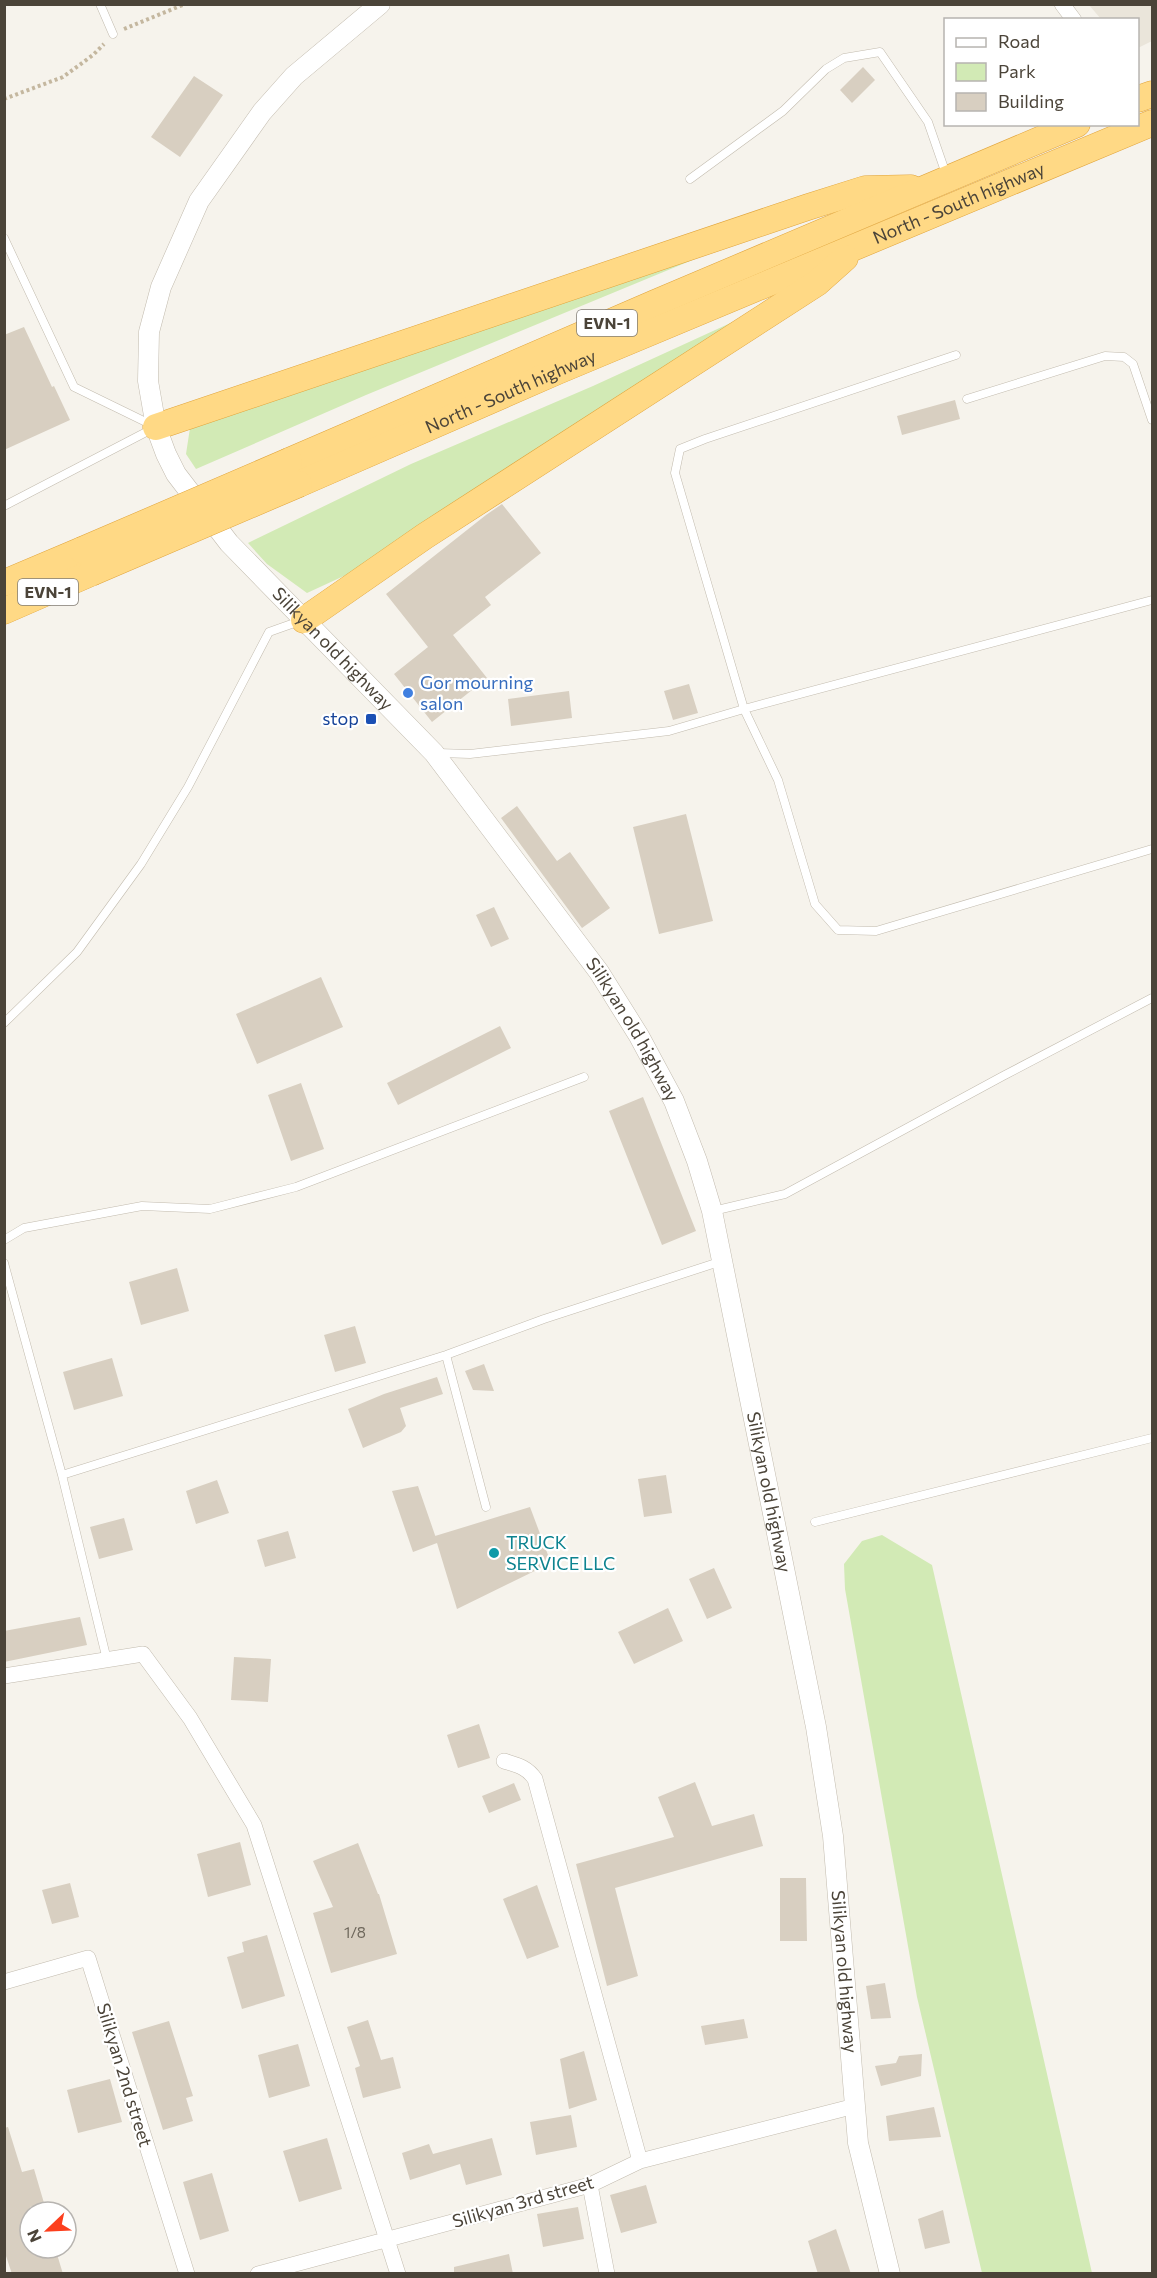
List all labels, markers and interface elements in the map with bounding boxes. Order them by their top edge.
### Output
legend [944,18,1139,126]
text: Road [998,30,1040,52]
text: Park [998,60,1036,82]
text: Building [998,90,1064,112]
street label: North - South highway [869,157,1048,248]
road number: EVN-1 [577,310,637,336]
street label: North - South highway [422,344,599,438]
road number: EVN-1 [18,579,78,605]
street label: Silikyan old highway [268,582,398,714]
place label: Gor mourning salon [420,671,534,714]
marker: Gor mourning salon [401,686,415,700]
place label: stop [322,707,359,729]
marker: stop [364,712,378,726]
street label: Silikyan old highway [582,953,684,1105]
street label: Silikyan old highway [743,1410,797,1574]
place label: TRUCK SERVICE LLC [506,1531,615,1574]
marker: TRUCK SERVICE LLC [487,1546,501,1560]
street label: Silikyan old highway [827,1889,863,2054]
house number: 1/8 [344,1923,366,1941]
street label: Silikyan 2nd street [93,2000,157,2149]
street label: Silikyan 3rd street [449,2170,596,2232]
north arrow [18,2200,78,2260]
text: N [23,2227,45,2245]

